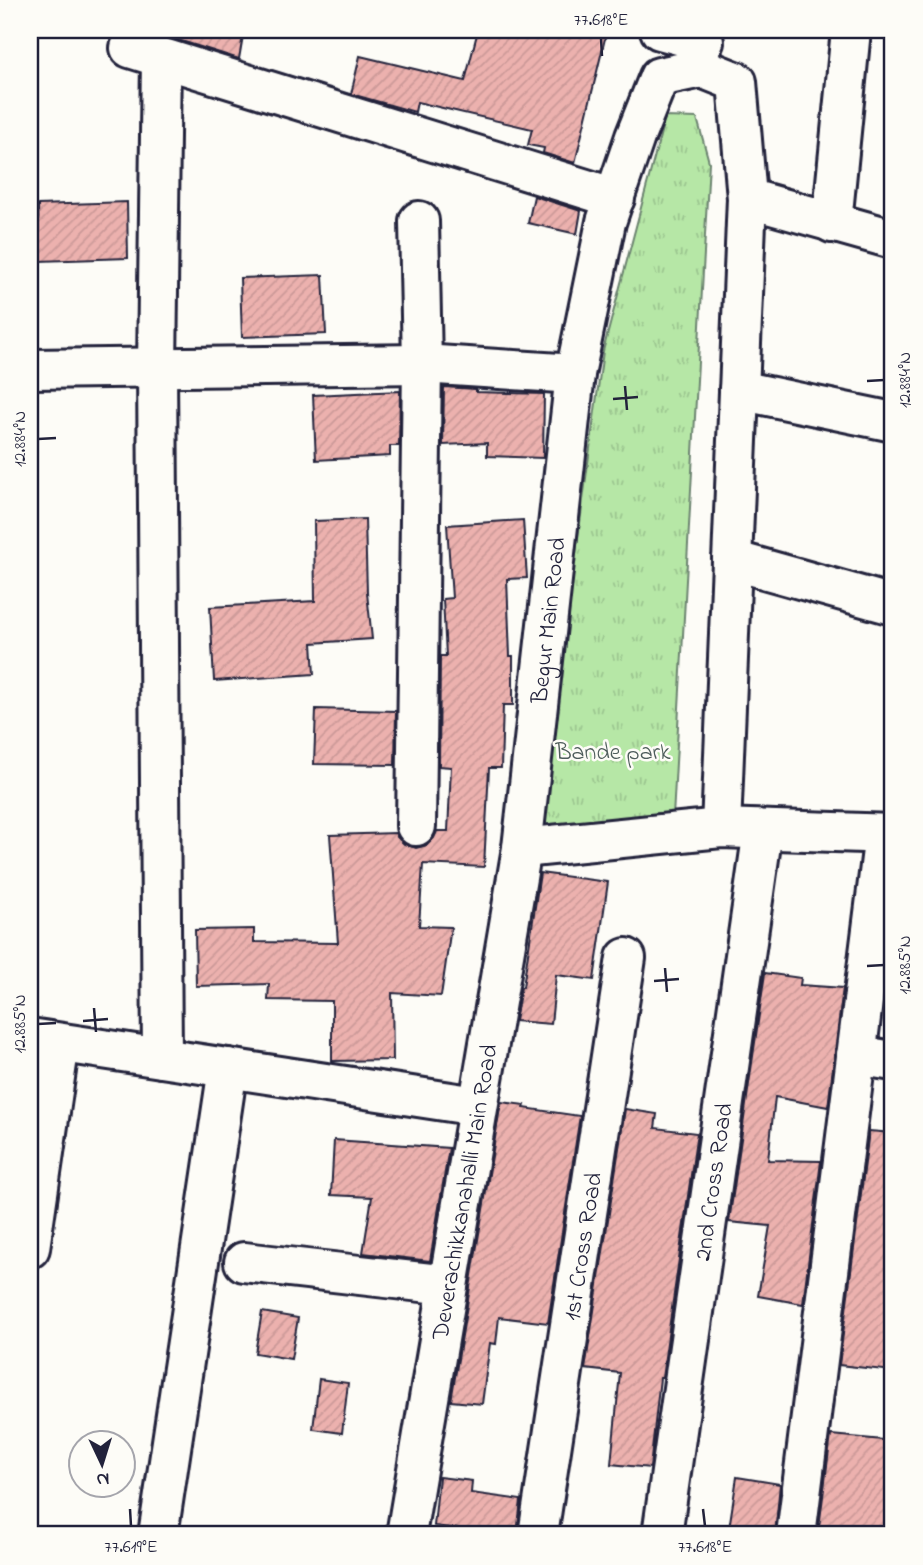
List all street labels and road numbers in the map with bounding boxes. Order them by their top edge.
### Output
street label: Begur Main Road [523,535,577,706]
street label: Deverachikkanahalli Main Road [424,1041,509,1344]
street label: 2nd Cross Road [686,1100,744,1263]
street label: 1st Cross Road [556,1170,613,1323]

